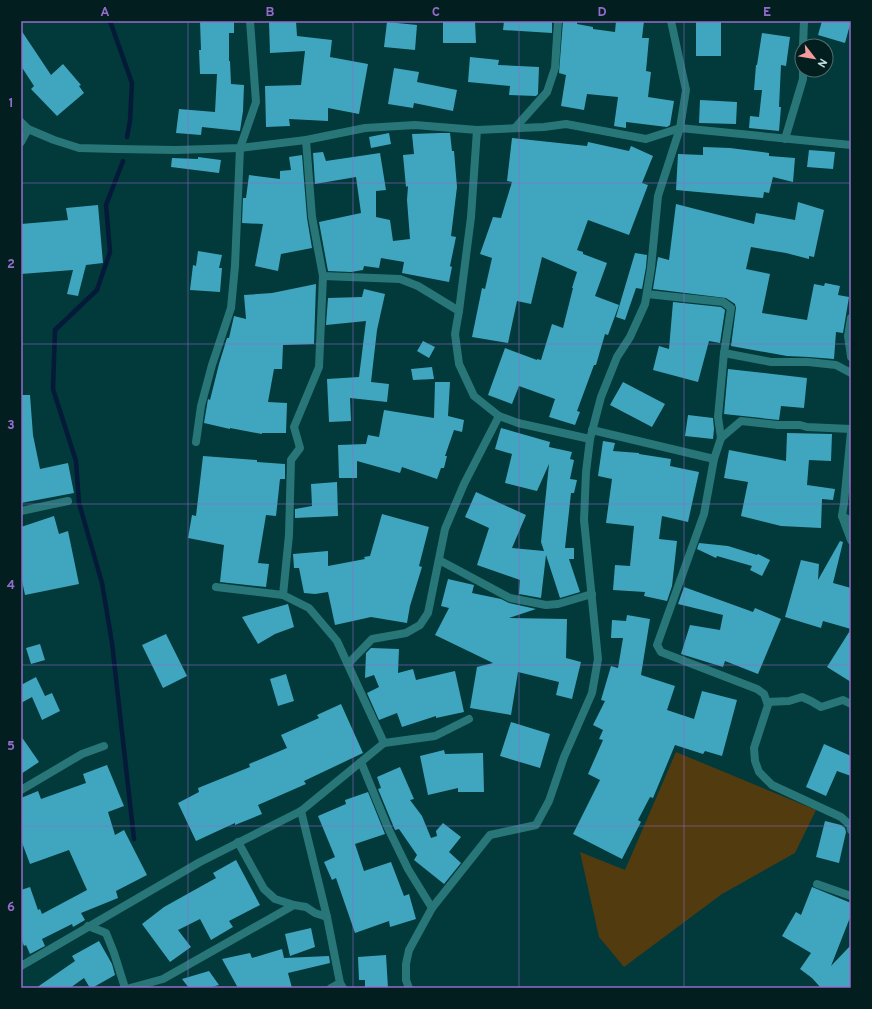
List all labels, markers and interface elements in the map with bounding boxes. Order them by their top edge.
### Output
text: A [100,5,110,21]
text: B [266,5,275,21]
text: C [432,5,440,21]
text: D [597,5,607,21]
text: E [763,5,771,21]
north arrow [794,38,834,78]
text: N [814,56,830,70]
text: 1 [8,96,14,112]
text: 2 [7,257,15,273]
text: 3 [7,418,15,434]
text: 4 [7,578,15,594]
text: 5 [7,739,15,755]
text: 6 [7,900,15,916]

